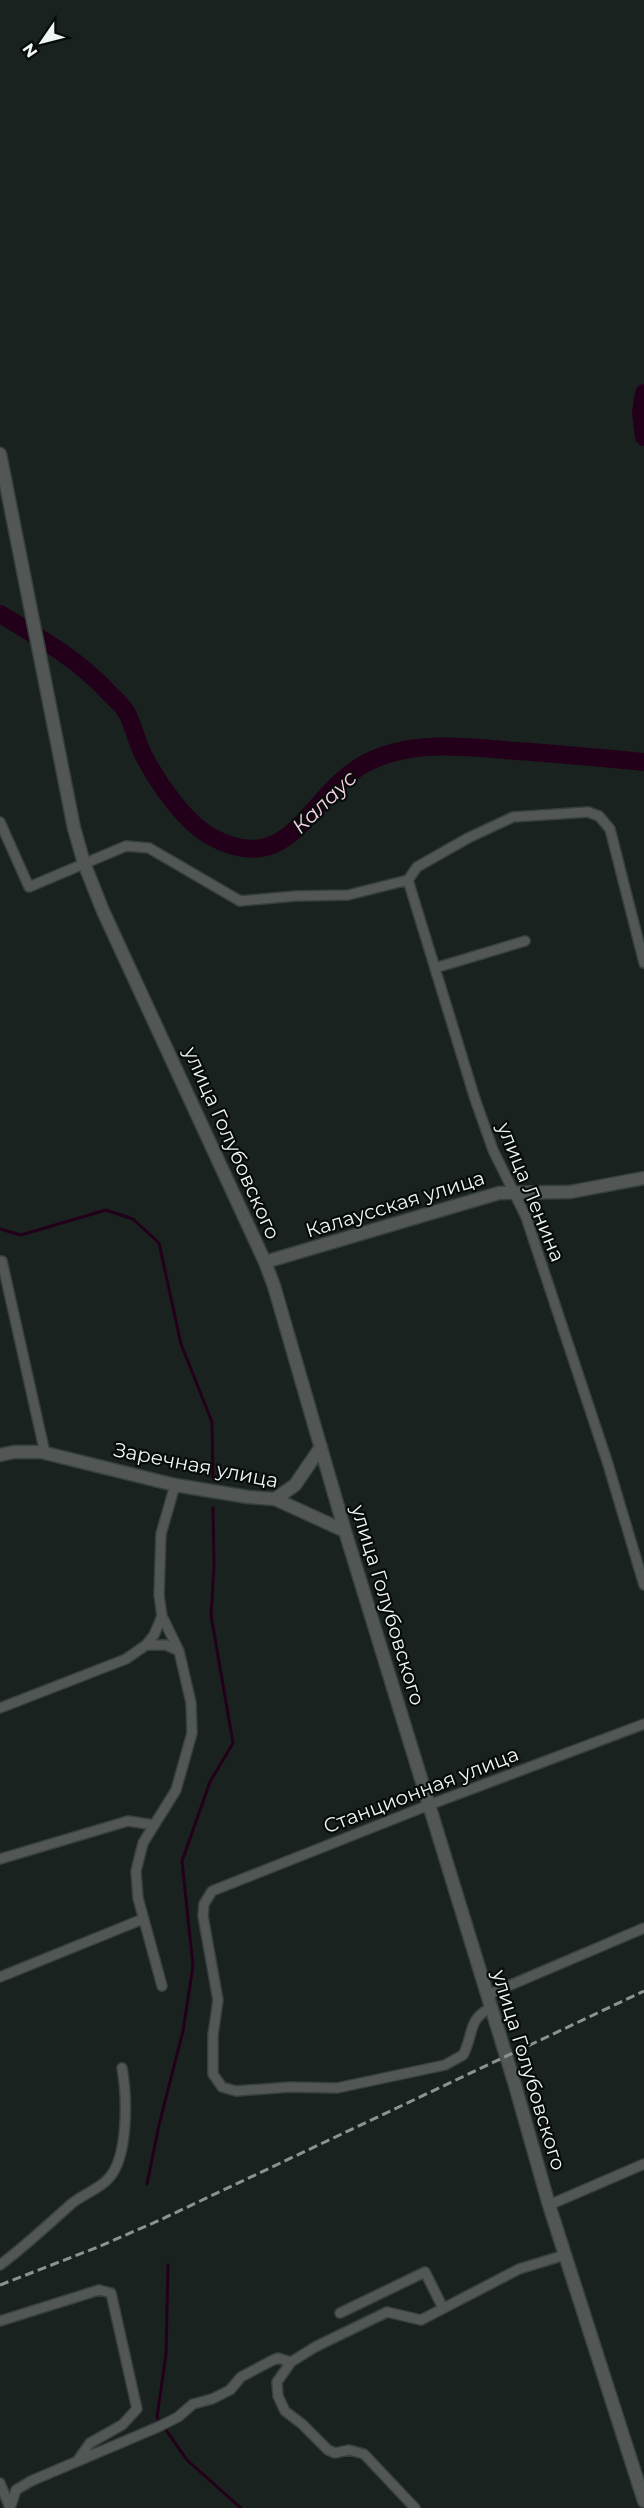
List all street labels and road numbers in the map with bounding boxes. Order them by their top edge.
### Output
street label: улица Голубовского [178,1042,285,1243]
street label: улица Ленина [492,1118,570,1265]
street label: Калаусская улица [303,1165,487,1243]
street label: Заречная улица [112,1437,280,1493]
street label: улица Голубовского [346,1501,430,1708]
street label: Станционная улица [320,1742,522,1838]
street label: улица Голубовского [487,1966,571,2173]

